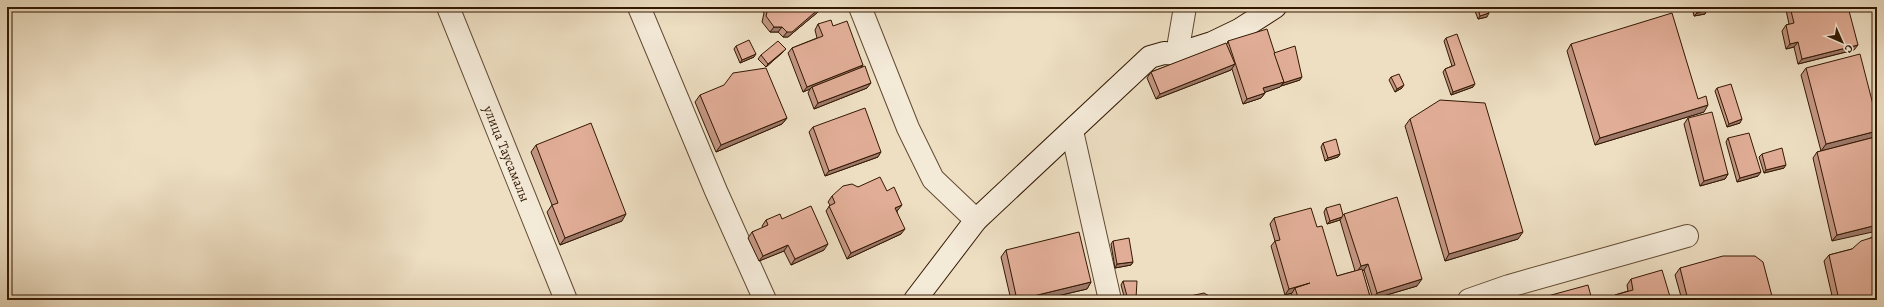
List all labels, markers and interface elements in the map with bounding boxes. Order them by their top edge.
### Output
north arrow [1822,22,1862,62]
text: С [1841,41,1856,57]
street label: улица Таусамалы [478,102,535,205]

